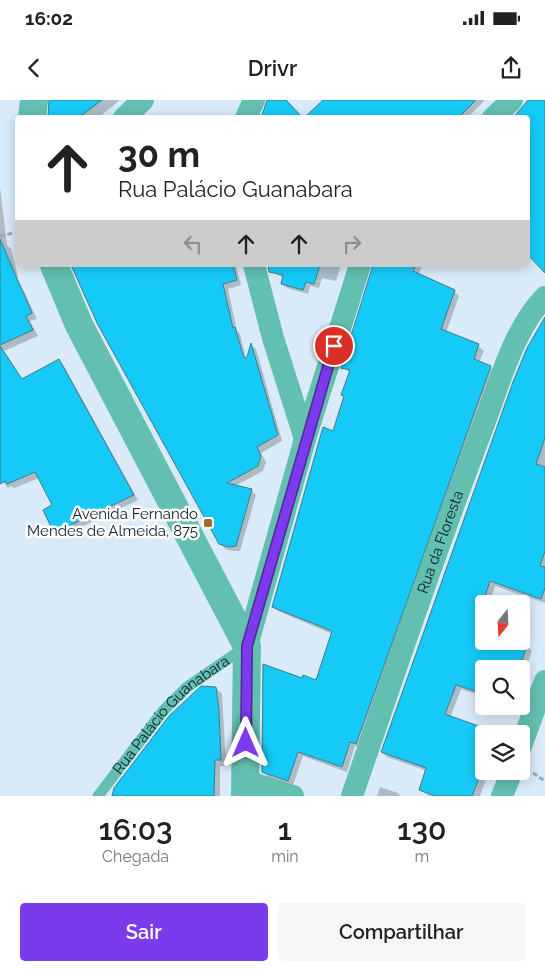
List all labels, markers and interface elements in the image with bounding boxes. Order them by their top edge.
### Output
text: 16:02 [25,7,73,29]
icon: back [20,54,48,82]
icon: share [497,54,525,82]
text: Drivr [248,55,297,81]
text: 30 m [118,134,200,175]
icon: ahead [35,135,100,200]
text: Rua Palácio Guanabara [118,176,353,202]
icon: left [179,230,207,258]
icon: ahead [232,230,260,258]
icon: ahead [285,230,313,258]
icon: right [338,230,366,258]
pin [313,325,355,367]
icon: arrive [320,332,348,360]
street label: Rua da Floresta [414,488,467,596]
place label: Avenida Fernando Mendes de Almeida, 875 [27,505,198,540]
marker: Avenida Fernando Mendes de Almeida, 875 [202,517,214,529]
north arrow [475,595,530,650]
map controls [475,595,530,780]
street label: Rua Palácio Guanabara [109,652,233,778]
button: search [475,660,530,715]
position arrow [219,716,271,768]
button: layers [475,725,530,780]
text: 16:03 [99,812,173,847]
text: 1 [278,812,292,847]
text: 130 [397,812,446,847]
text: Chegada [102,847,169,866]
text: min [271,847,299,866]
text: m [414,847,429,866]
button: Sair [20,903,268,961]
button: Compartilhar [278,903,525,961]

